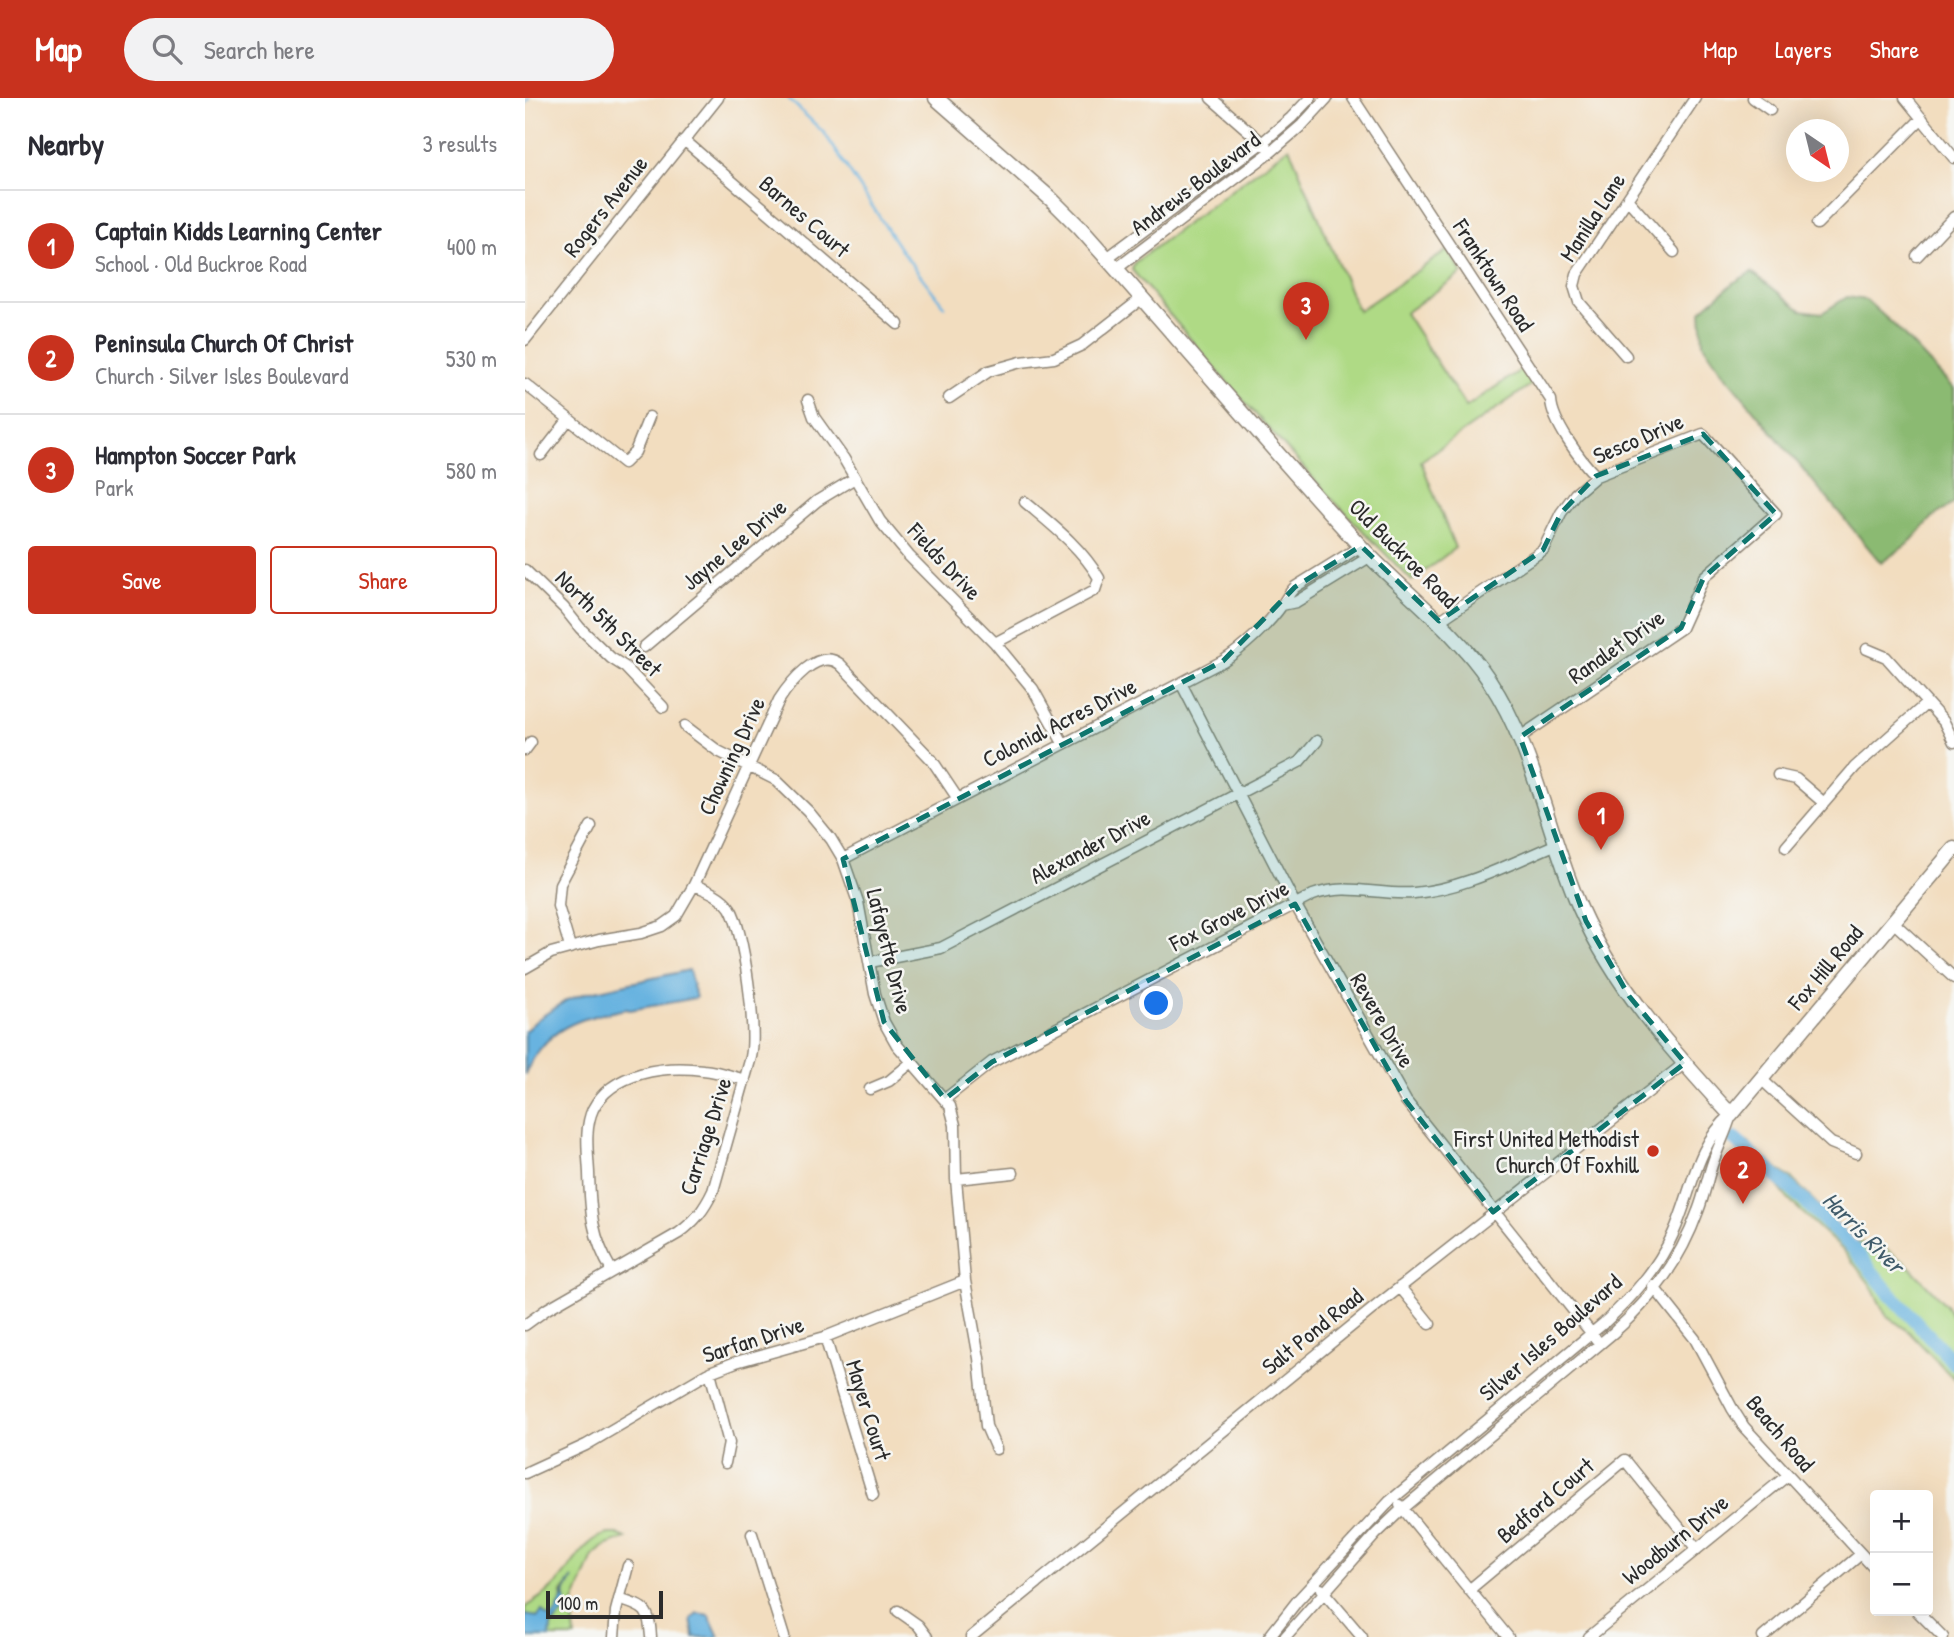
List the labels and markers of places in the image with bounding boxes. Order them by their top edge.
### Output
pin: 3 [1283,282,1329,340]
pin: 1 [1578,792,1624,850]
place label: First United Methodist Church Of Foxhill [1453,1123,1640,1180]
marker: First United Methodist Church Of Foxhill [1645,1143,1661,1159]
pin: 2 [1720,1146,1766,1204]

